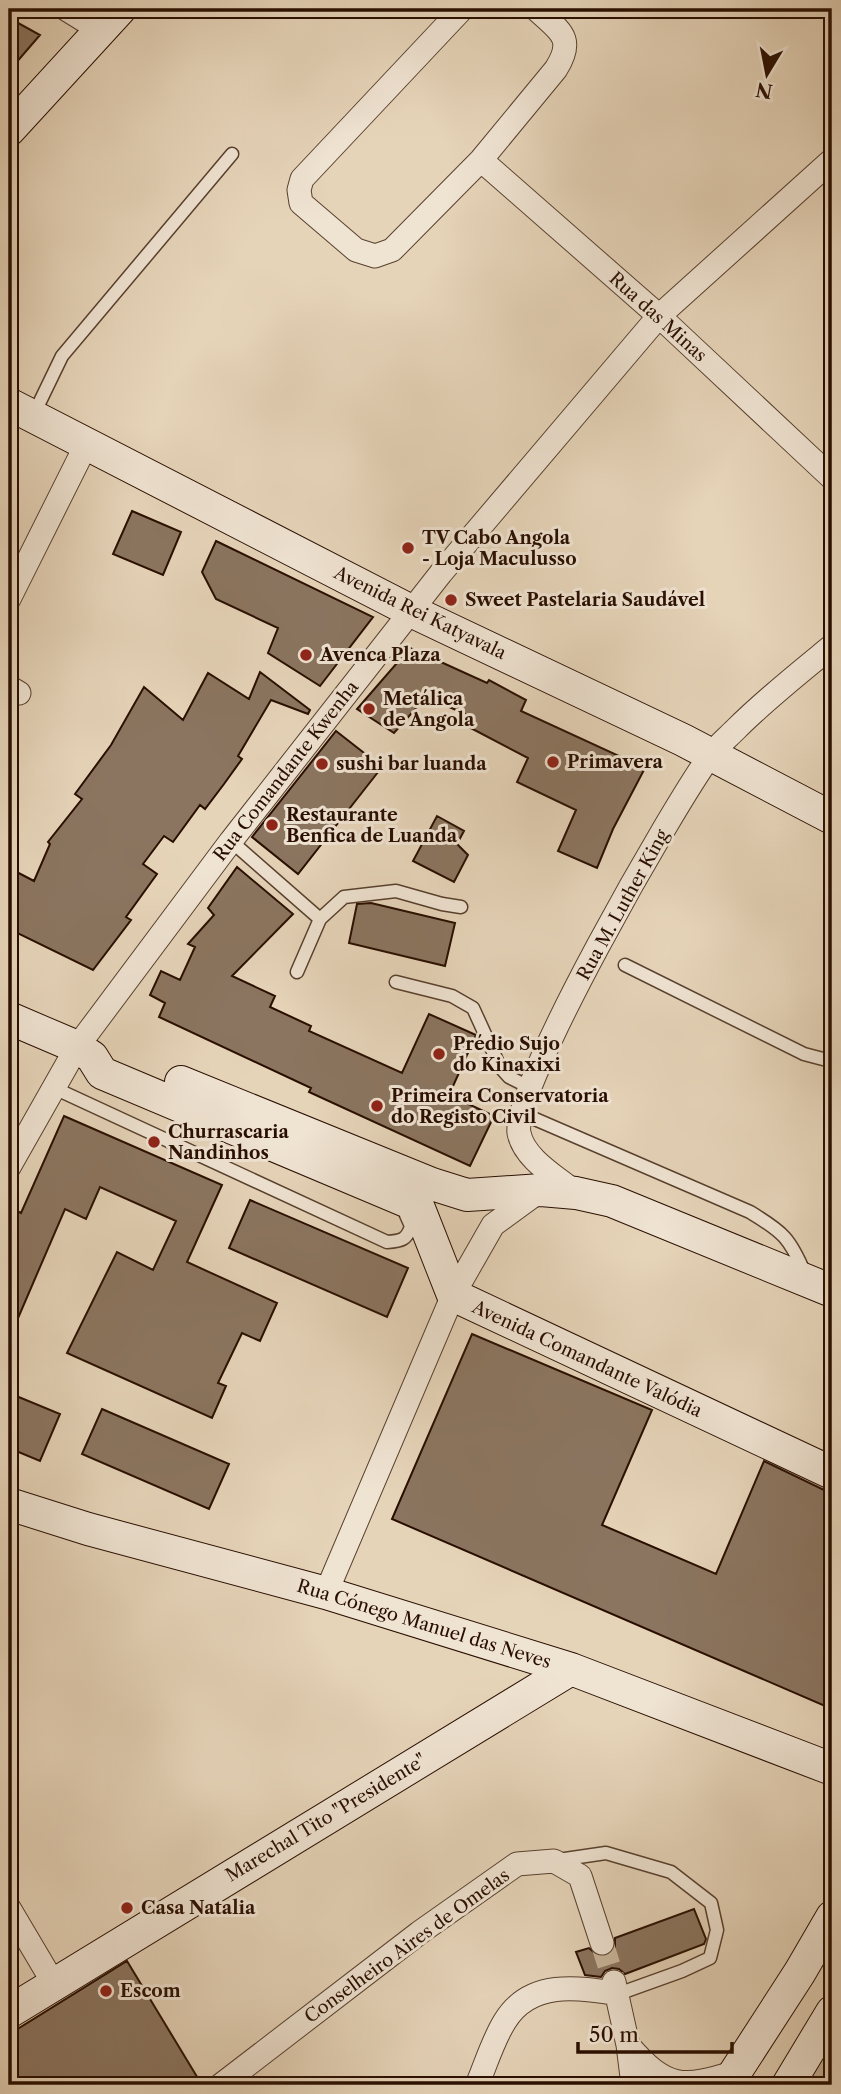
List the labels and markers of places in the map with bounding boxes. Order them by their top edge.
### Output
place label: TV Cabo Angola - Loja Maculusso [422,527,577,570]
marker: TV Cabo Angola - Loja Maculusso [400,540,416,556]
place label: Sweet Pastelaria Saudável [465,589,705,611]
marker: Sweet Pastelaria Saudável [443,592,459,608]
place label: Avenca Plaza [319,644,441,666]
marker: Avenca Plaza [298,647,314,663]
place label: Metálica de Angola [383,688,475,731]
marker: Metálica de Angola [361,701,377,717]
place label: Primavera [567,751,664,773]
place label: sushi bar luanda [336,753,487,775]
marker: Primavera [545,754,561,770]
marker: sushi bar luanda [314,756,330,772]
place label: Restaurante Benfica de Luanda [286,804,458,847]
marker: Restaurante Benfica de Luanda [264,817,280,833]
place label: Prédio Sujo do Kinaxixi [453,1033,561,1076]
marker: Prédio Sujo do Kinaxixi [431,1046,447,1062]
place label: Primeira Conservatoria do Registo Civil [391,1085,609,1128]
marker: Primeira Conservatoria do Registo Civil [369,1098,385,1114]
place label: Churrascaria Nandinhos [168,1121,289,1164]
marker: Churrascaria Nandinhos [146,1134,162,1150]
place label: Casa Natalia [141,1897,256,1919]
marker: Casa Natalia [119,1900,135,1916]
place label: Escom [120,1980,181,2002]
marker: Escom [98,1983,114,1999]

